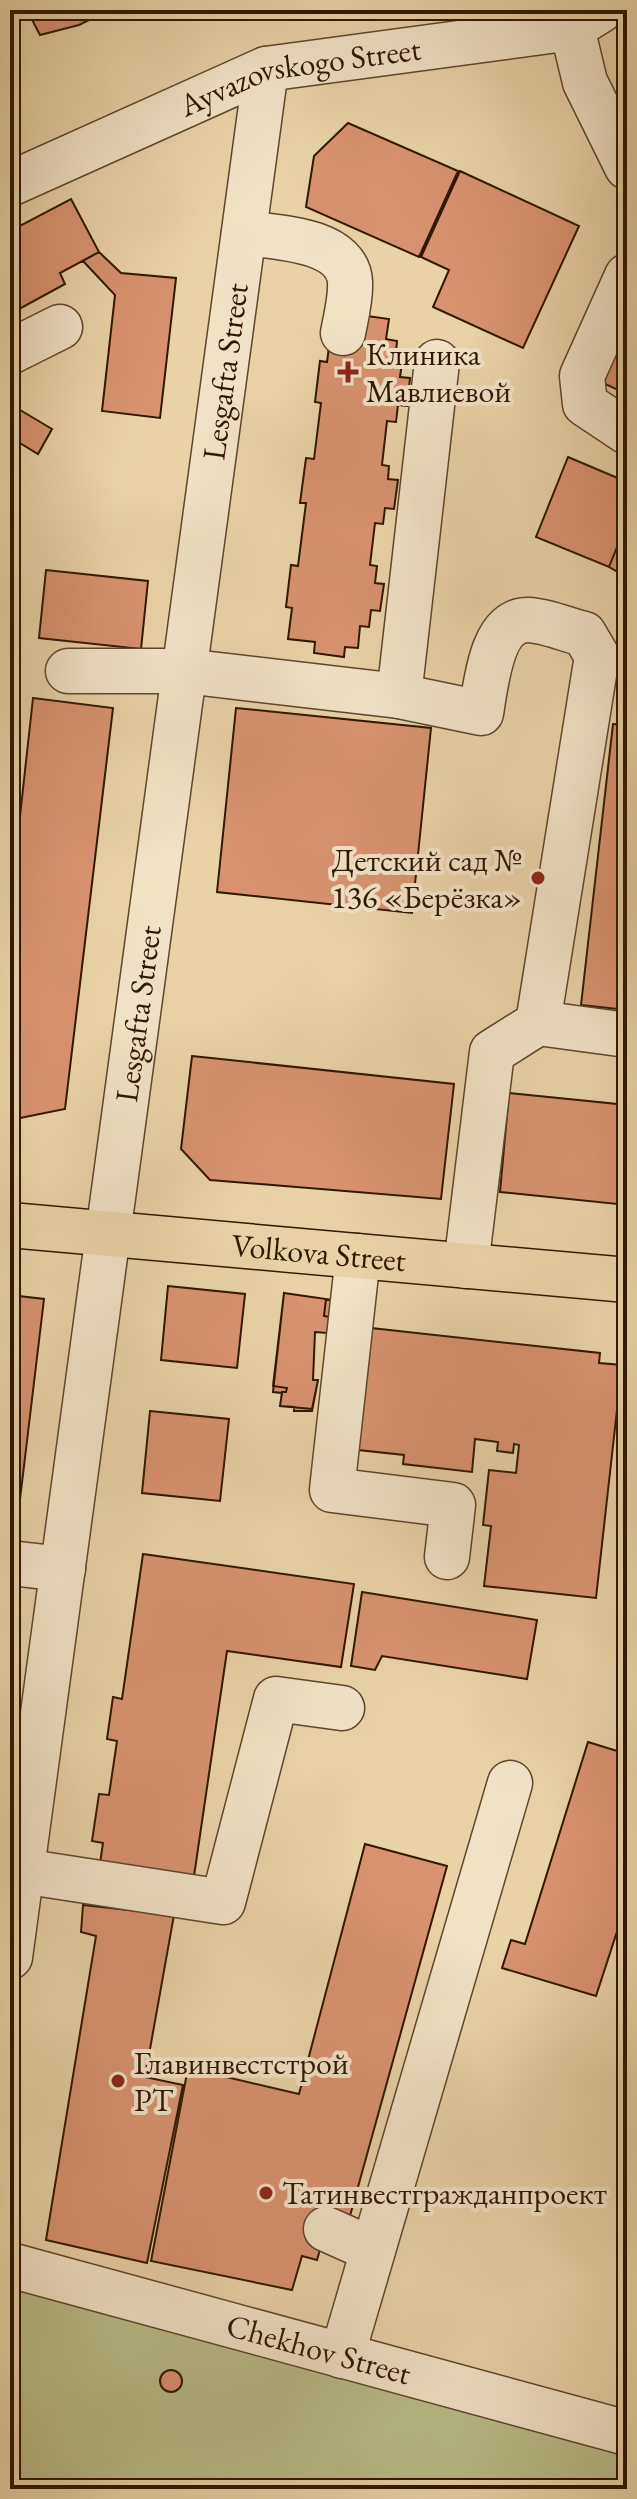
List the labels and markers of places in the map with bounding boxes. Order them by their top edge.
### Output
place label: Клиника Мавлиевой [366,333,511,412]
marker: Клиника Мавлиевой [337,361,359,383]
place label: Детский сад № 136 «Берёзка» [331,839,522,918]
marker: Детский сад № 136 «Берёзка» [529,869,547,887]
place label: Главинвестстрой РТ [134,2042,349,2121]
marker: Главинвестстрой РТ [109,2072,127,2090]
place label: Татинвестгражданпроект [282,2172,607,2214]
marker: Татинвестгражданпроект [257,2184,275,2202]

